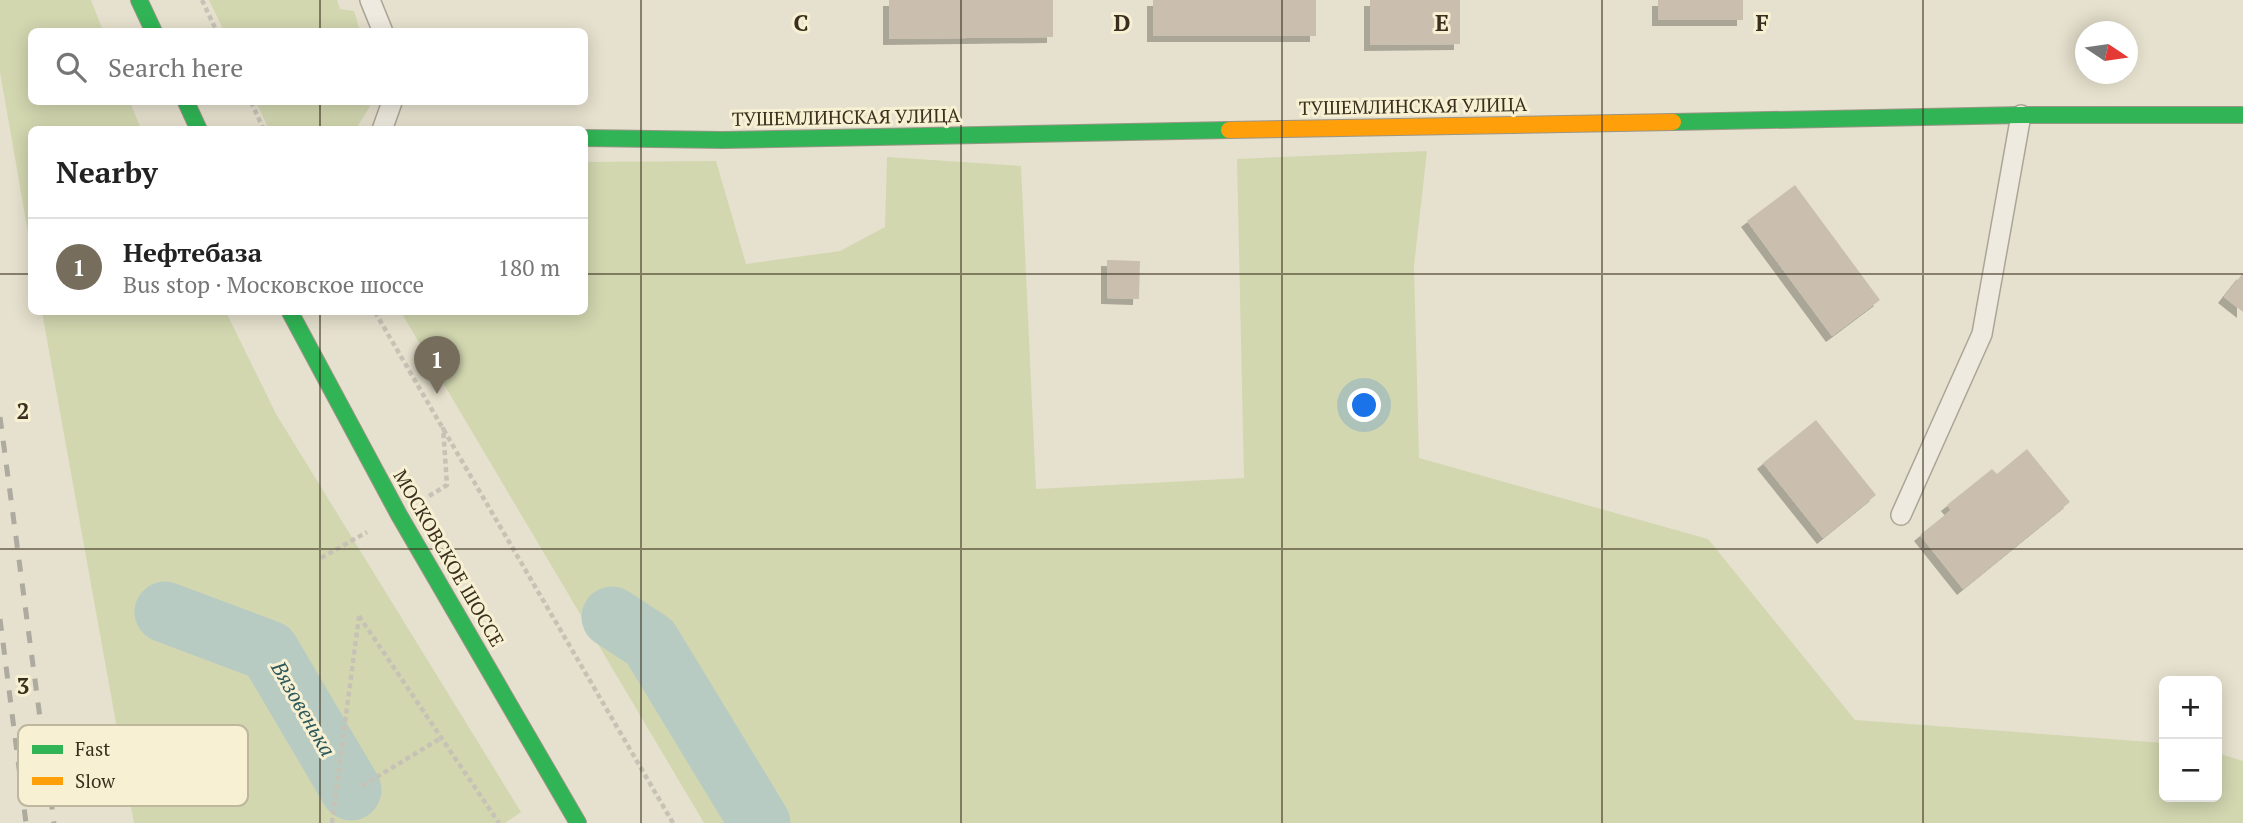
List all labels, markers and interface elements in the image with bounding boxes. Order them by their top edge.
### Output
text: C [794,7,809,38]
text: D [1114,7,1131,38]
text: E [1435,7,1449,38]
text: F [1755,7,1769,38]
north arrow [2075,21,2138,84]
search box [28,28,588,105]
icon: search [52,48,90,86]
text: Search here [108,50,243,84]
street label: ТУШЕМЛИНСКАЯ УЛИЦА [1299,91,1527,120]
street label: ТУШЕМЛИНСКАЯ УЛИЦА [732,102,960,131]
text: Nearby [56,152,158,192]
text: Нефтебаза [123,235,262,269]
text: 1 [73,252,86,283]
text: 180 m [498,252,560,283]
text: Bus stop · Московское шоссе [123,269,424,300]
pin: 1 [414,336,460,394]
your location [1347,388,1381,422]
text: 2 [17,395,30,426]
street label: МОСКОВСКОЕ ШОССЕ [388,465,510,651]
water label: Вязовенька [265,655,342,761]
text: 3 [17,670,30,701]
map controls [2159,676,2222,802]
button: + [2159,676,2222,739]
legend [18,725,248,806]
text: Fast [75,736,110,761]
button: − [2159,739,2222,802]
text: Slow [75,768,116,793]

